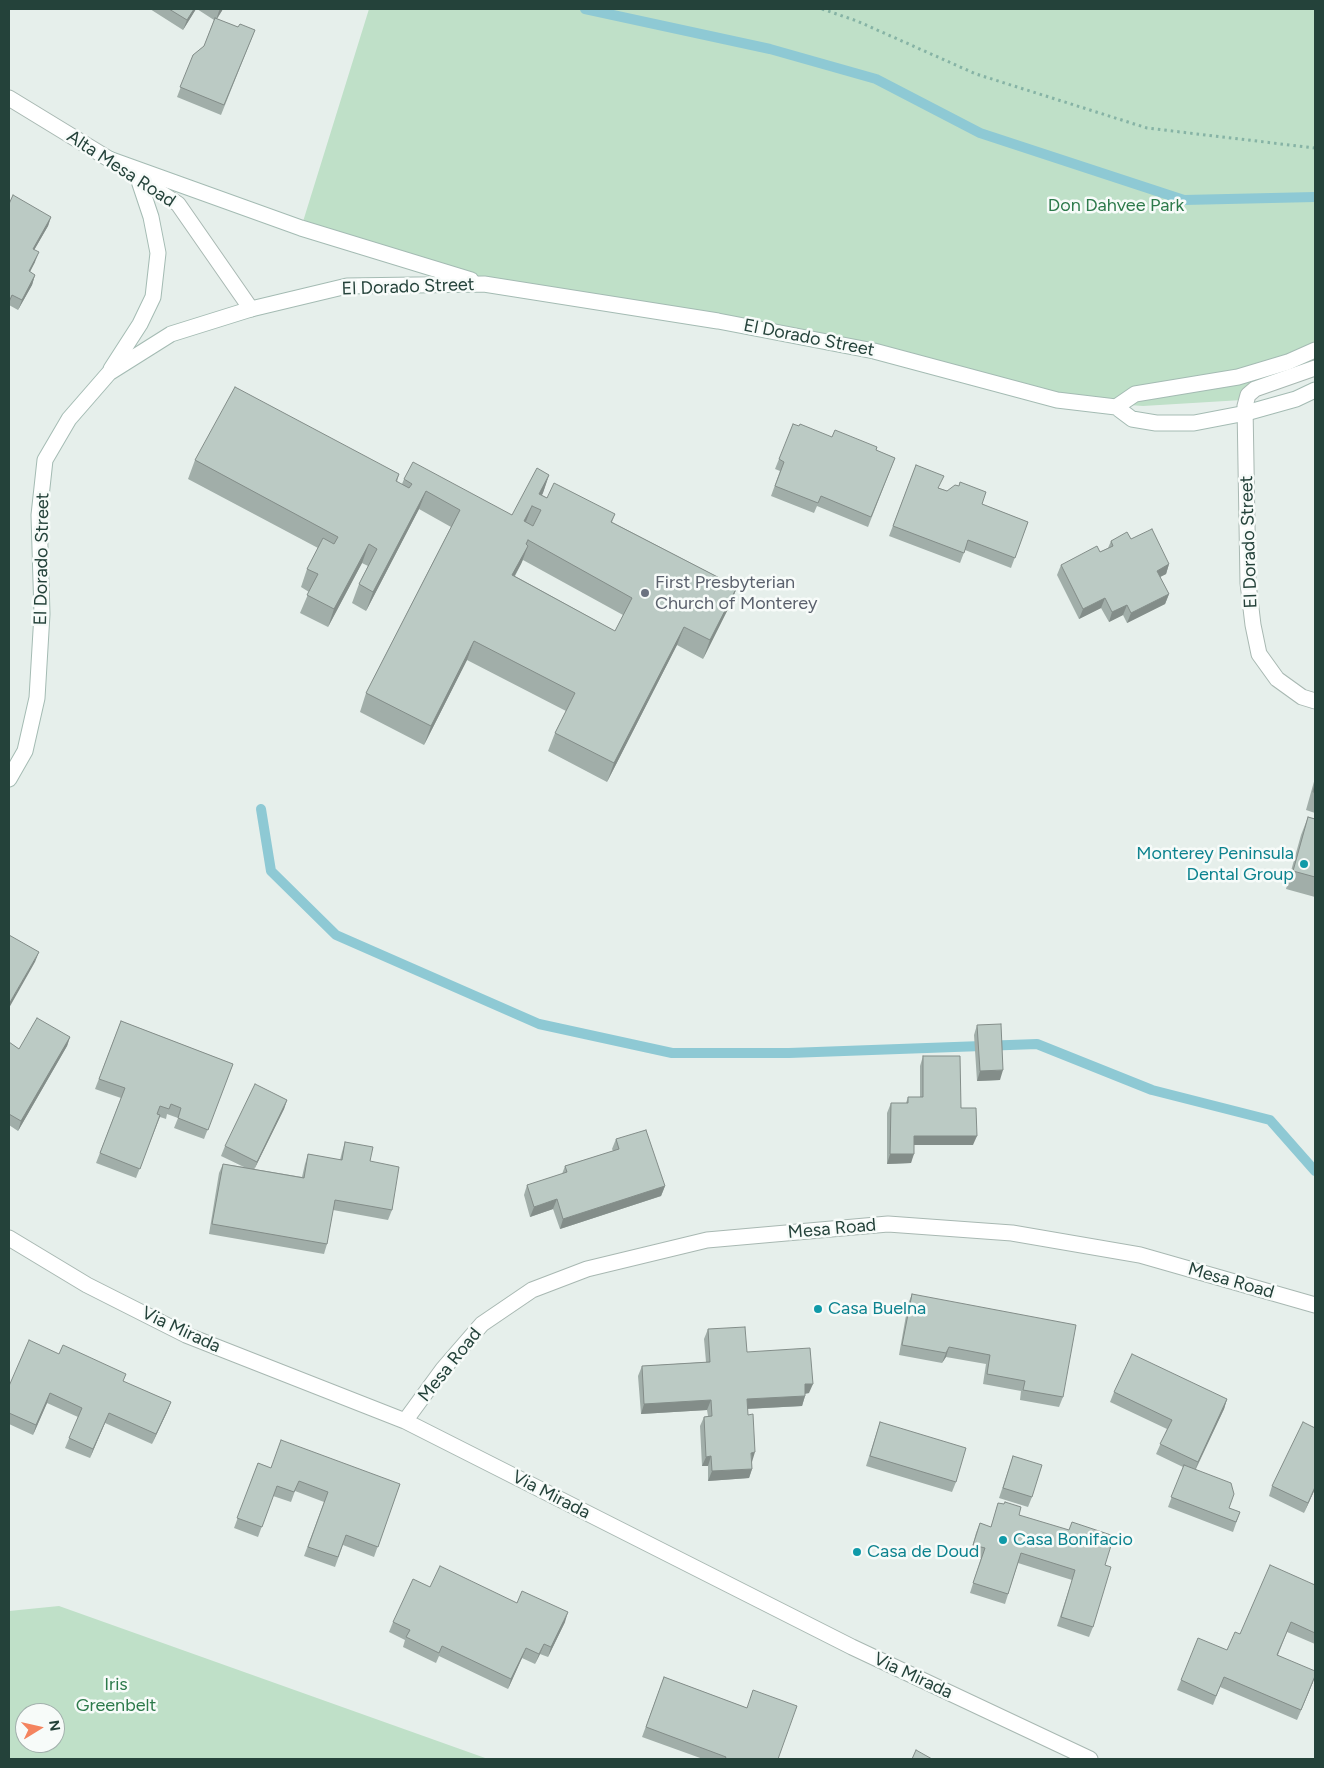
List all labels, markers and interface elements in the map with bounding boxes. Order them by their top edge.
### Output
street label: Alta Mesa Road [63,126,179,212]
park label: Don Dahvee Park [1048,195,1184,217]
street label: El Dorado Street [341,274,475,300]
street label: El Dorado Street [742,315,876,361]
street label: El Dorado Street [1236,475,1262,609]
street label: El Dorado Street [30,492,54,626]
place label: First Presbyterian Church of Monterey [655,572,817,614]
marker: First Presbyterian Church of Monterey [639,587,651,599]
place label: Monterey Peninsula Dental Group [1136,843,1294,886]
marker: Monterey Peninsula Dental Group [1298,858,1310,870]
street label: Mesa Road [787,1214,877,1244]
street label: Mesa Road [1185,1258,1277,1304]
place label: Casa Buelna [828,1298,926,1320]
street label: Via Mirada [138,1302,224,1358]
marker: Casa Buelna [812,1303,824,1315]
street label: Mesa Road [414,1324,486,1406]
street label: Via Mirada [508,1466,594,1524]
place label: Casa Bonifacio [1013,1529,1133,1551]
marker: Casa Bonifacio [997,1534,1009,1546]
place label: Casa de Doud [867,1541,979,1563]
marker: Casa de Doud [851,1546,863,1558]
street label: Via Mirada [870,1648,956,1704]
park label: Iris Greenbelt [76,1674,156,1716]
north arrow [15,1703,65,1753]
text: N [45,1719,64,1732]

